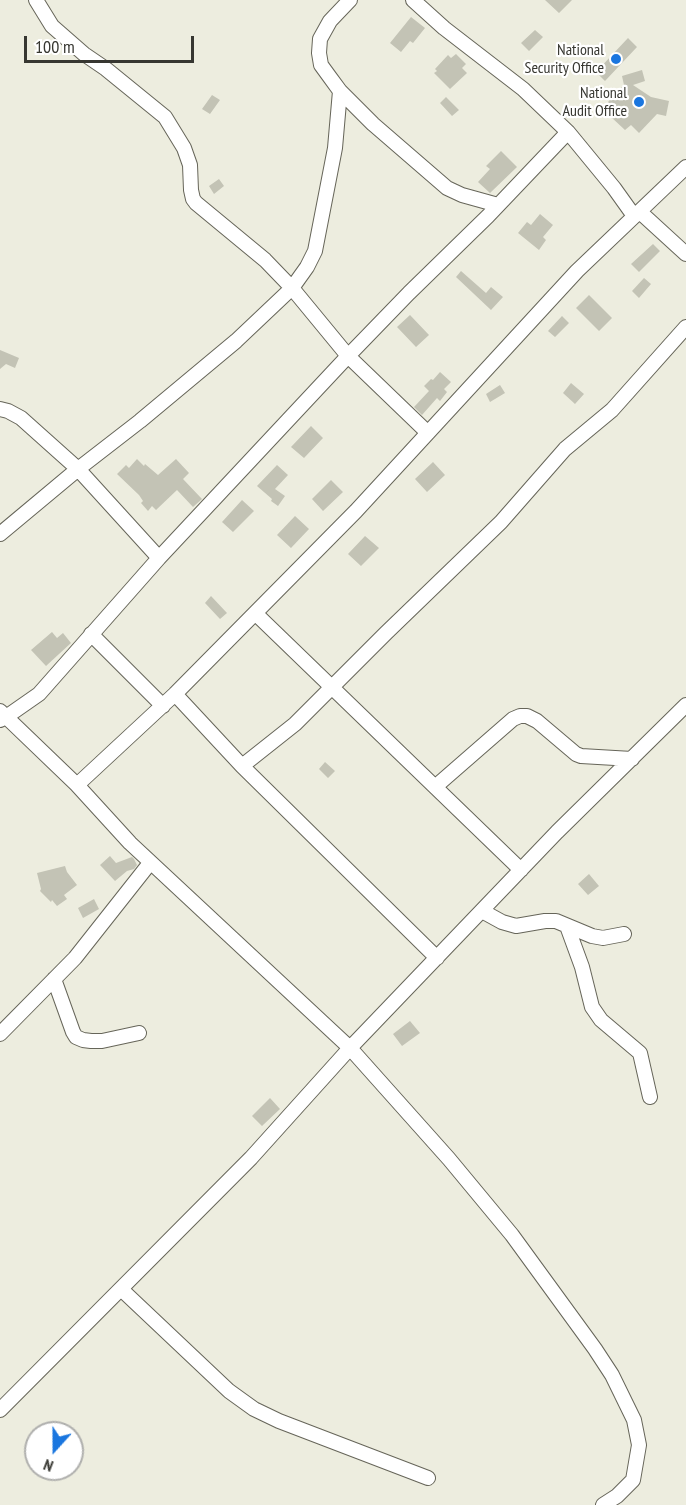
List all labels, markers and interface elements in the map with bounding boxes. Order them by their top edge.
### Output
scale bar [27,24,196,62]
text: 100 m [35,35,75,58]
place label: National Security Office [525,40,604,78]
marker: National Security Office [609,52,623,66]
place label: National Audit Office [562,83,627,121]
marker: National Audit Office [632,95,646,109]
north arrow [24,1421,84,1481]
text: N [41,1455,56,1477]

